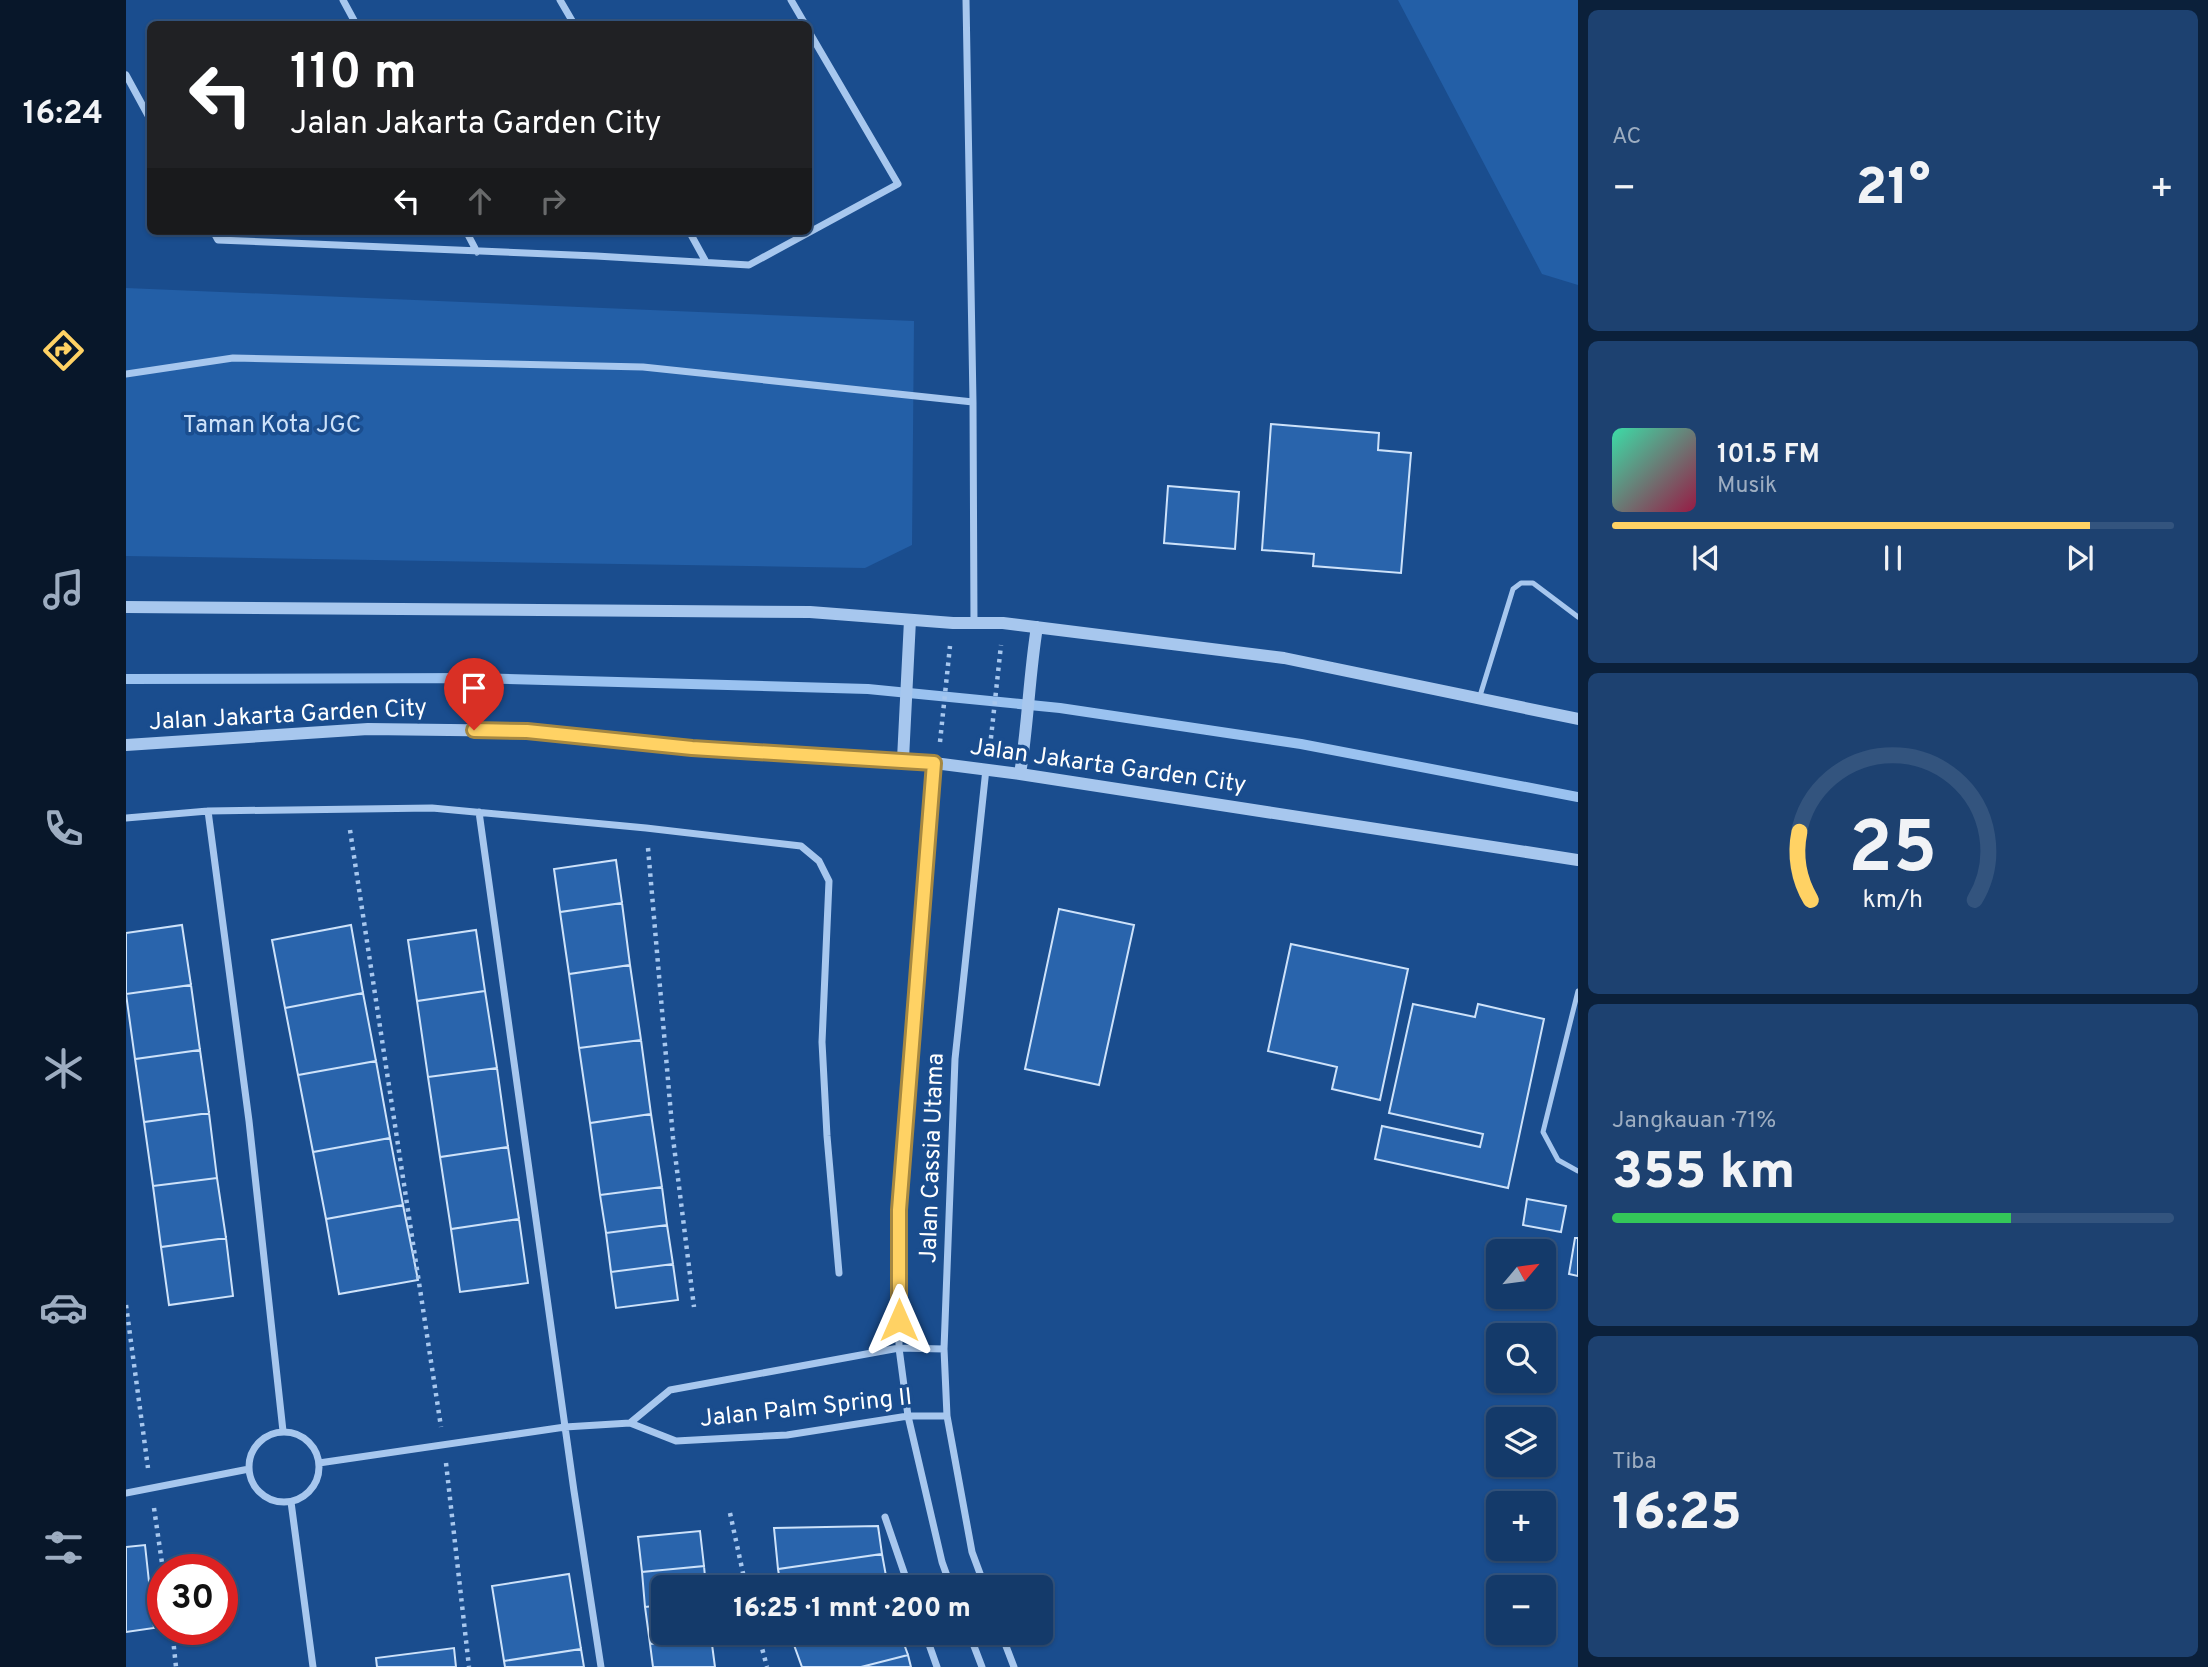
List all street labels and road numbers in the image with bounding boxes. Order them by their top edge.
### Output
street label: Jalan Jakarta Garden City [148,694,428,738]
street label: Jalan Jakarta Garden City [968,733,1248,801]
street label: Jalan Cassia Utama [914,1052,952,1264]
street label: Jalan Palm Spring II [698,1383,914,1435]

